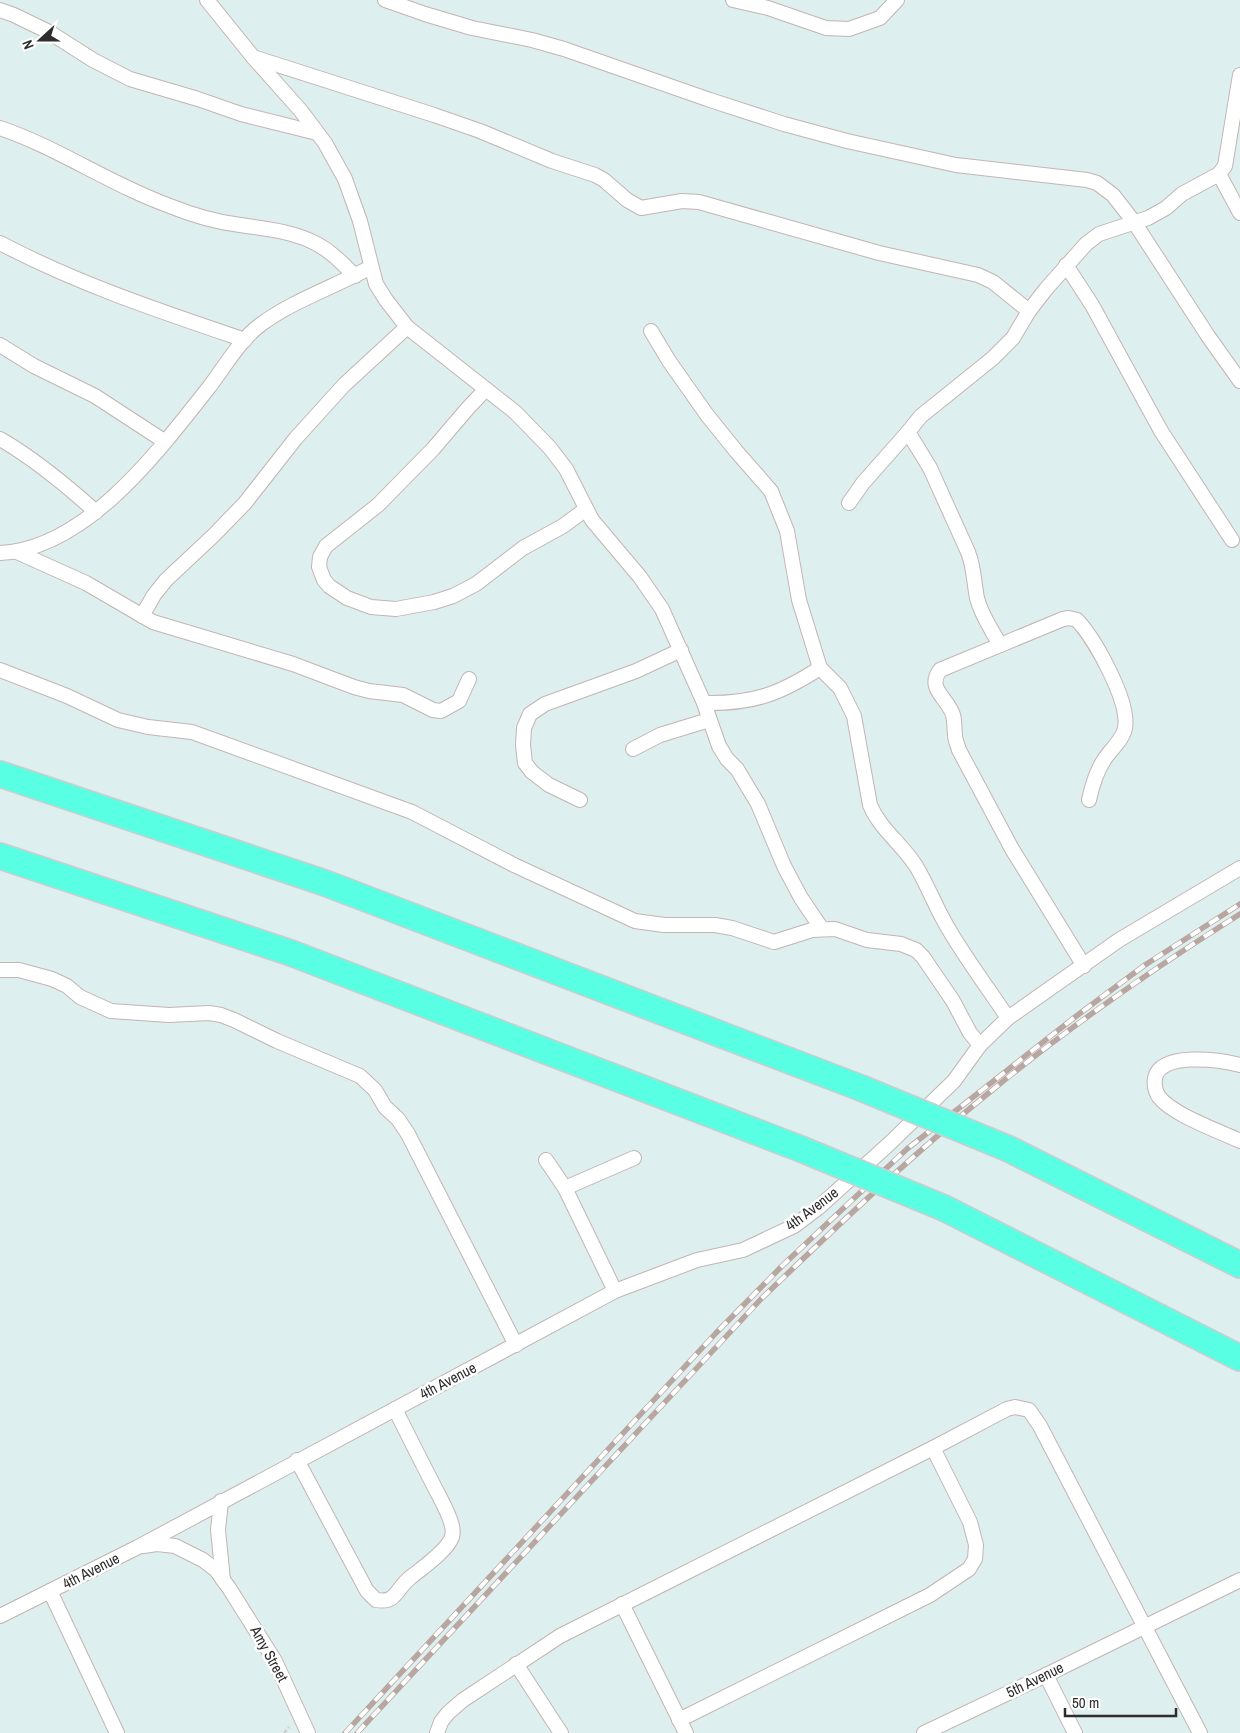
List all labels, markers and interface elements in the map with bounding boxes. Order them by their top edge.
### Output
north arrow [15,15,65,65]
text: N [18,38,38,52]
street label: 4th Avenue [781,1182,843,1235]
street label: 4th Avenue [416,1357,480,1404]
street label: 4th Avenue [59,1547,123,1594]
street label: Amy Street [245,1621,294,1686]
street label: 5th Avenue [1003,1657,1067,1702]
scale bar [1065,1686,1176,1718]
text: 50 m [1072,1692,1099,1713]

